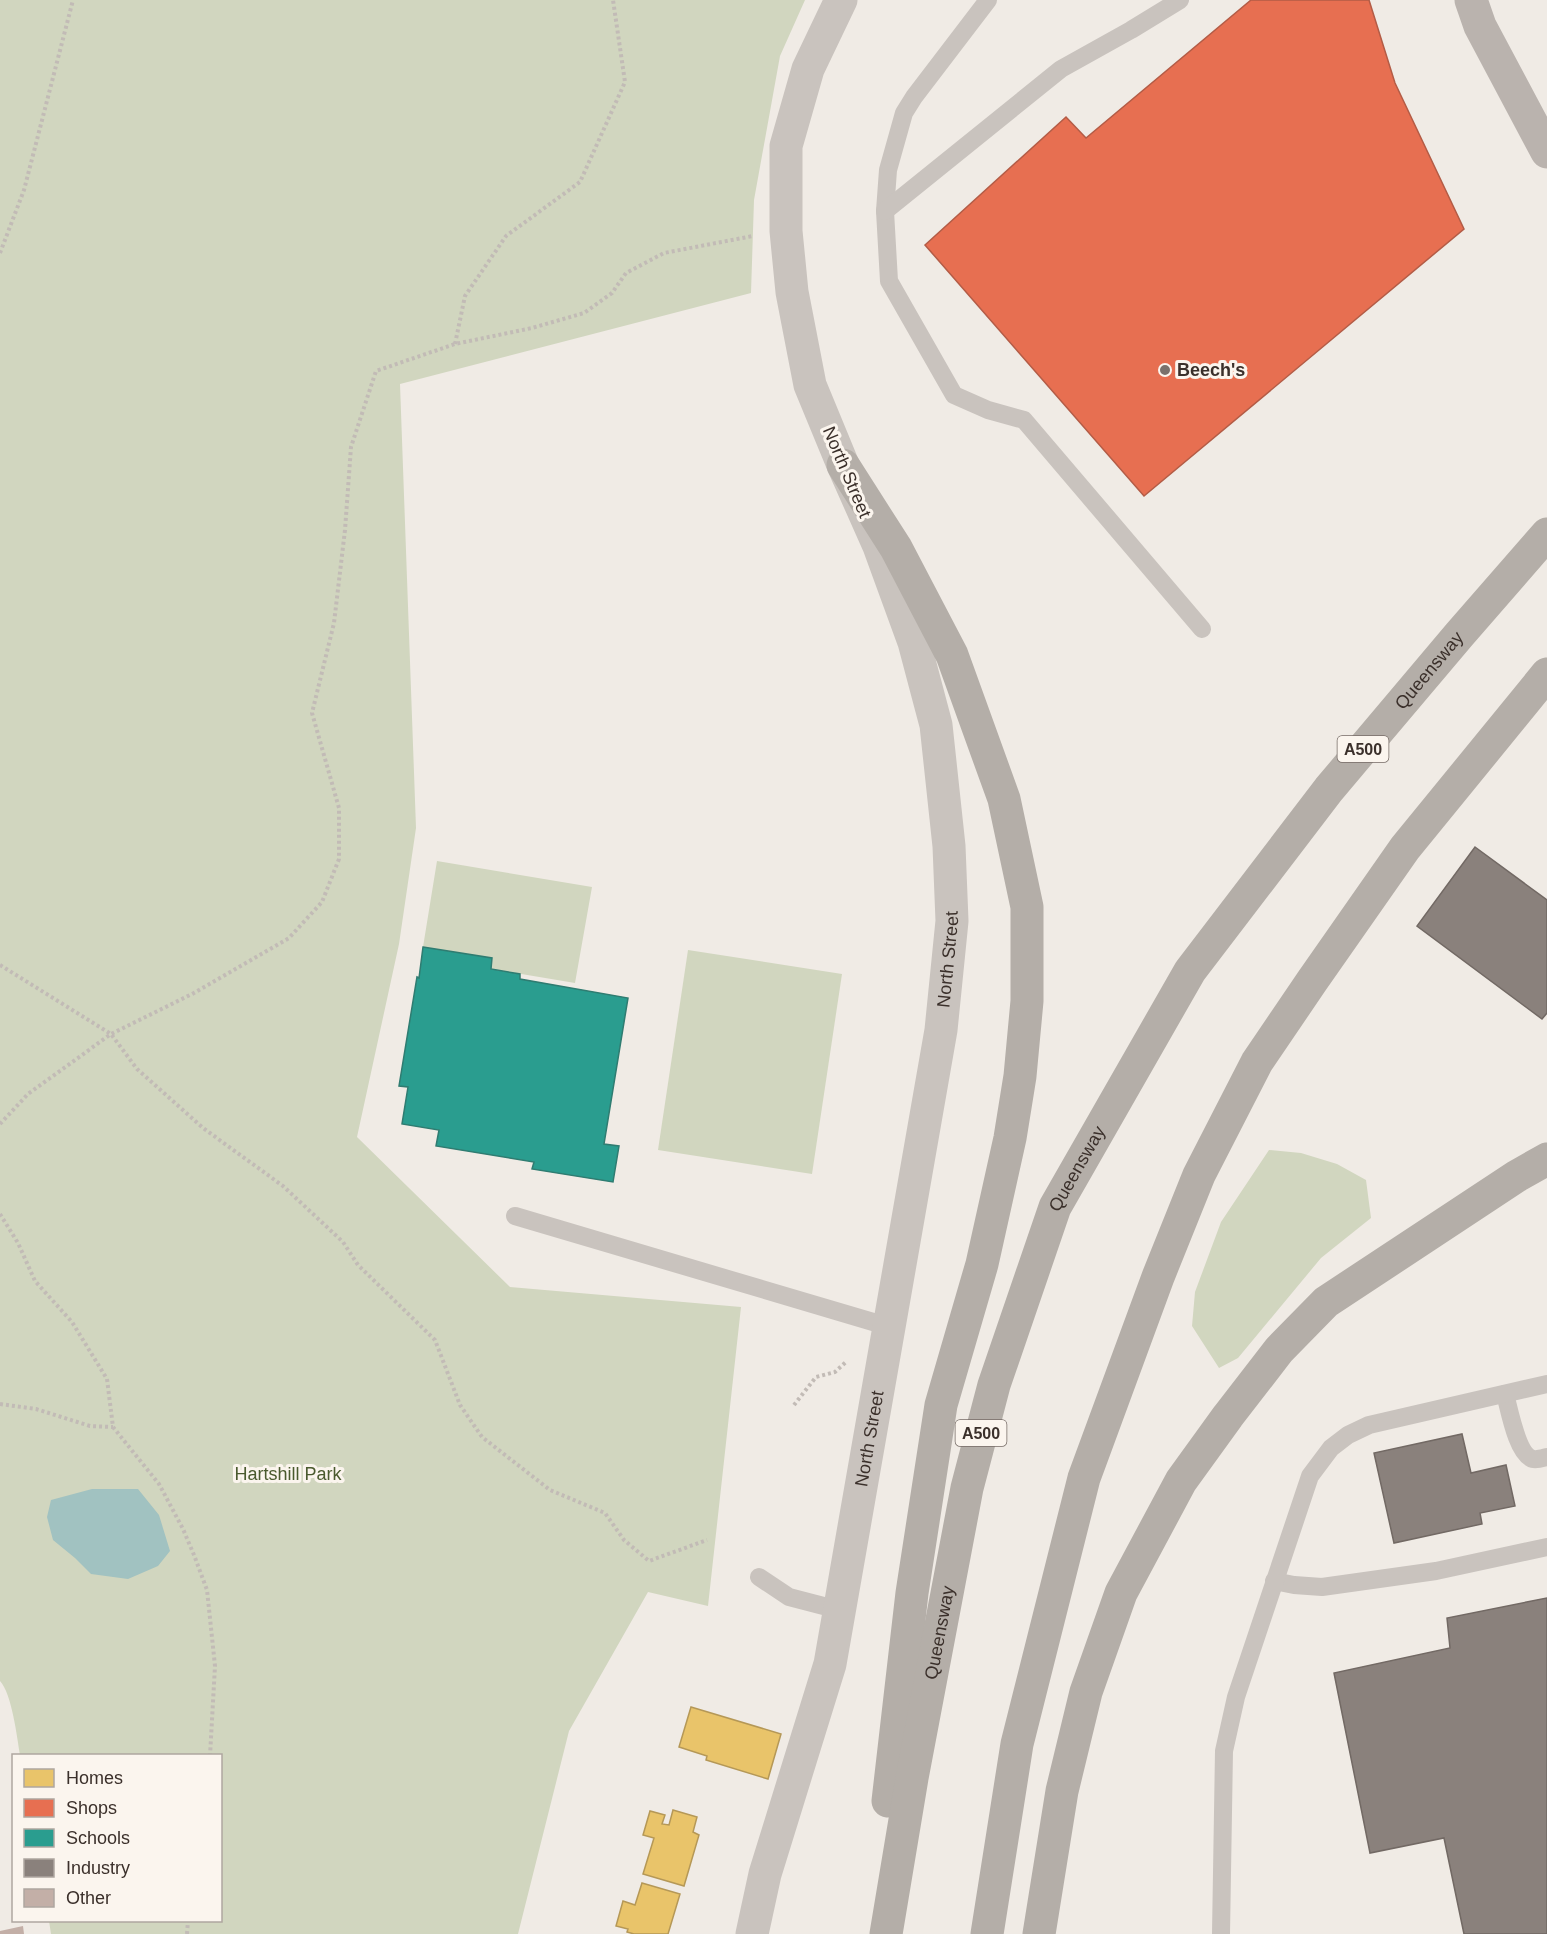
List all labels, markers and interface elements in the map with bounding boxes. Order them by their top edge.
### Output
place label: Beech's [1177,360,1245,380]
marker: Beech's [1158,363,1172,377]
street label: North Street [819,423,875,521]
street label: Queensway [1391,628,1467,713]
road number: A500 [1338,736,1388,762]
street label: North Street [933,910,962,1009]
street label: Queensway [1045,1123,1109,1215]
street label: North Street [851,1389,888,1488]
road number: A500 [956,1420,1006,1446]
park label: Hartshill Park [234,1464,343,1484]
street label: Queensway [921,1584,958,1681]
legend [12,1754,222,1922]
text: Homes [66,1768,123,1788]
text: Shops [66,1798,117,1818]
text: Schools [66,1828,130,1848]
text: Industry [66,1858,130,1878]
text: Other [66,1888,111,1908]

